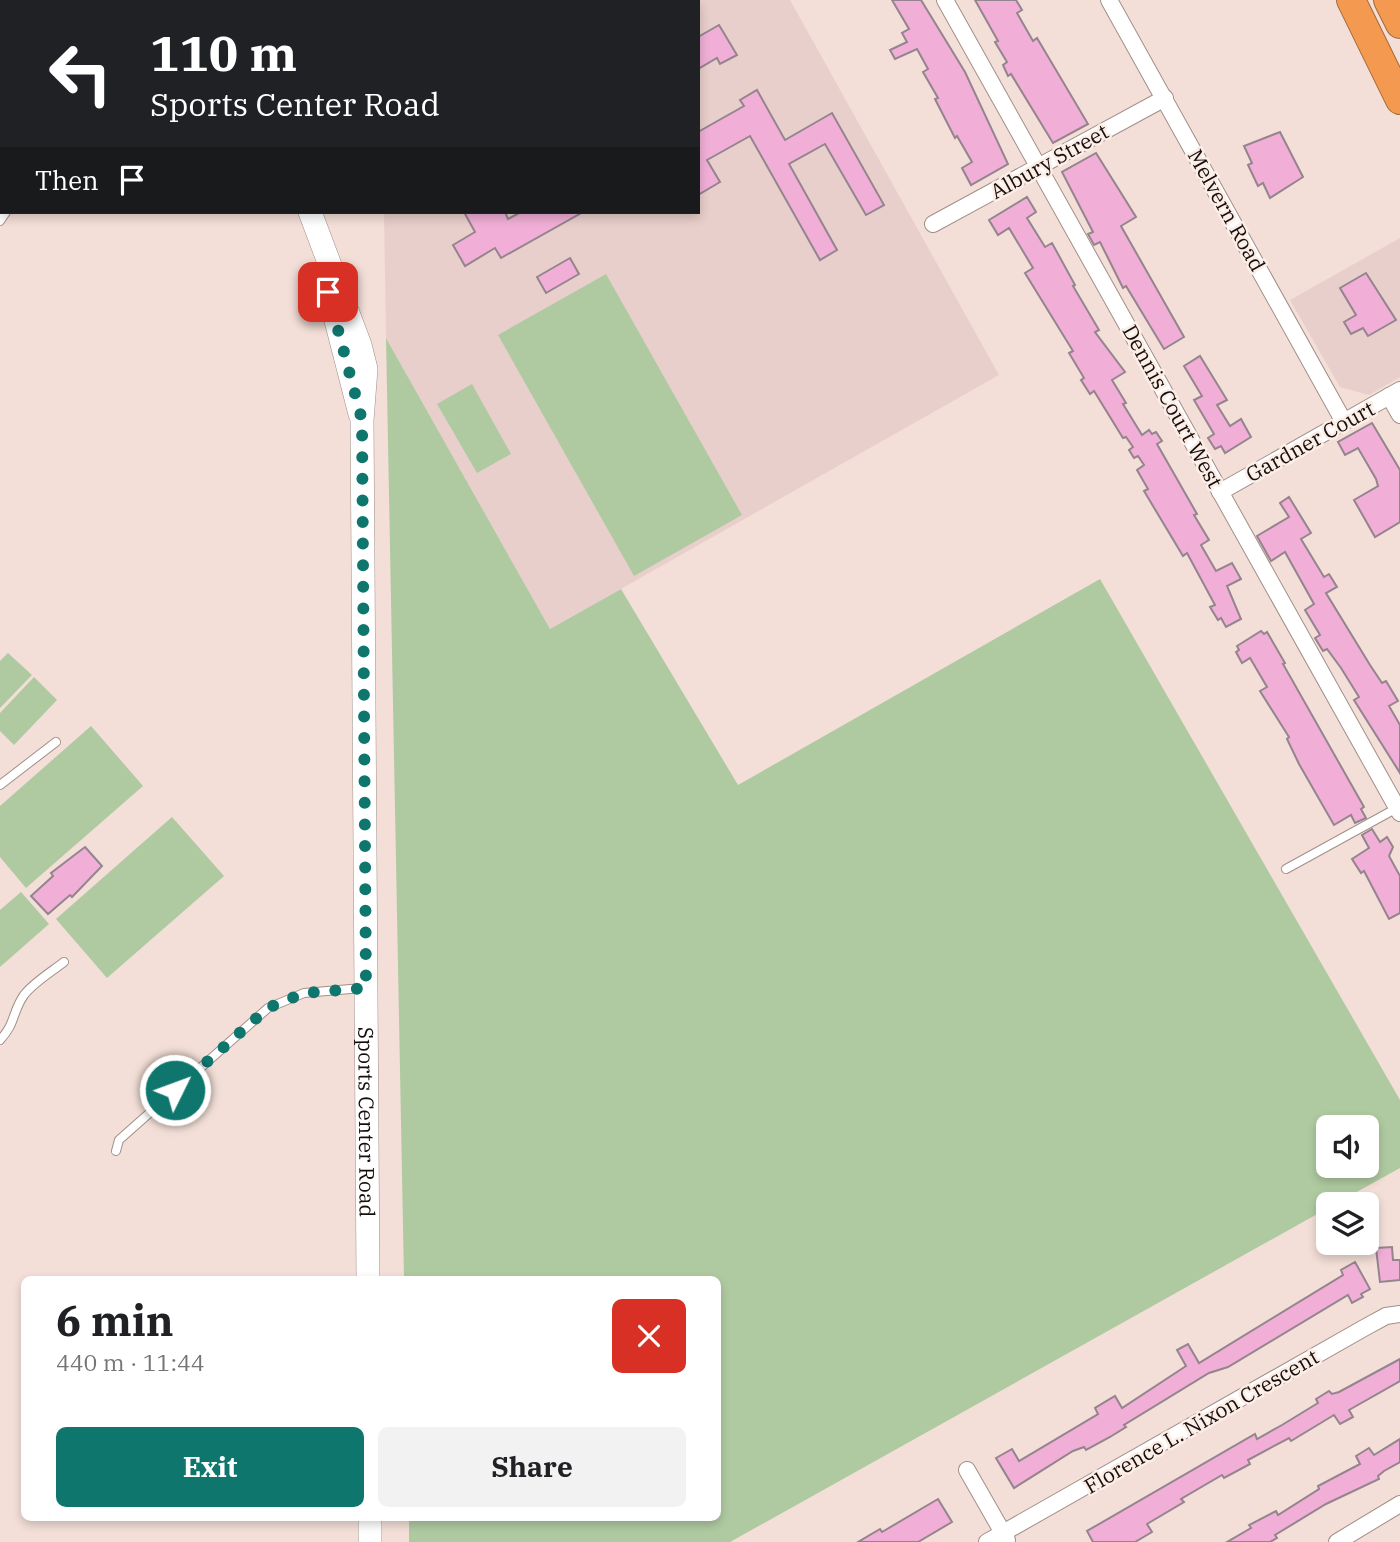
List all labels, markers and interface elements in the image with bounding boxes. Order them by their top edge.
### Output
text: 110 m [150,21,297,84]
icon: left [35,28,126,119]
text: Sports Center Road [150,83,440,125]
street label: Albury Street [985,117,1113,205]
street label: Melvern Road [1182,144,1272,276]
icon: arrive [113,161,151,199]
text: Then [35,163,99,197]
pin [298,262,358,322]
icon: arrive [309,273,347,311]
street label: Dennis Court West [1116,319,1230,493]
street label: Gardner Court [1241,394,1379,488]
street label: Sports Center Road [352,1027,382,1218]
position arrow [138,1053,212,1127]
map controls [1316,1115,1379,1255]
button: sound [1316,1115,1379,1178]
button: layers [1316,1192,1379,1255]
text: 6 min [56,1293,174,1348]
button: close [612,1299,686,1373]
street label: Florence L. Nixon Crescent [1079,1342,1323,1500]
text: 440 m · 11:44 [56,1347,205,1377]
button: Exit [56,1427,364,1507]
button: Share [378,1427,686,1507]

